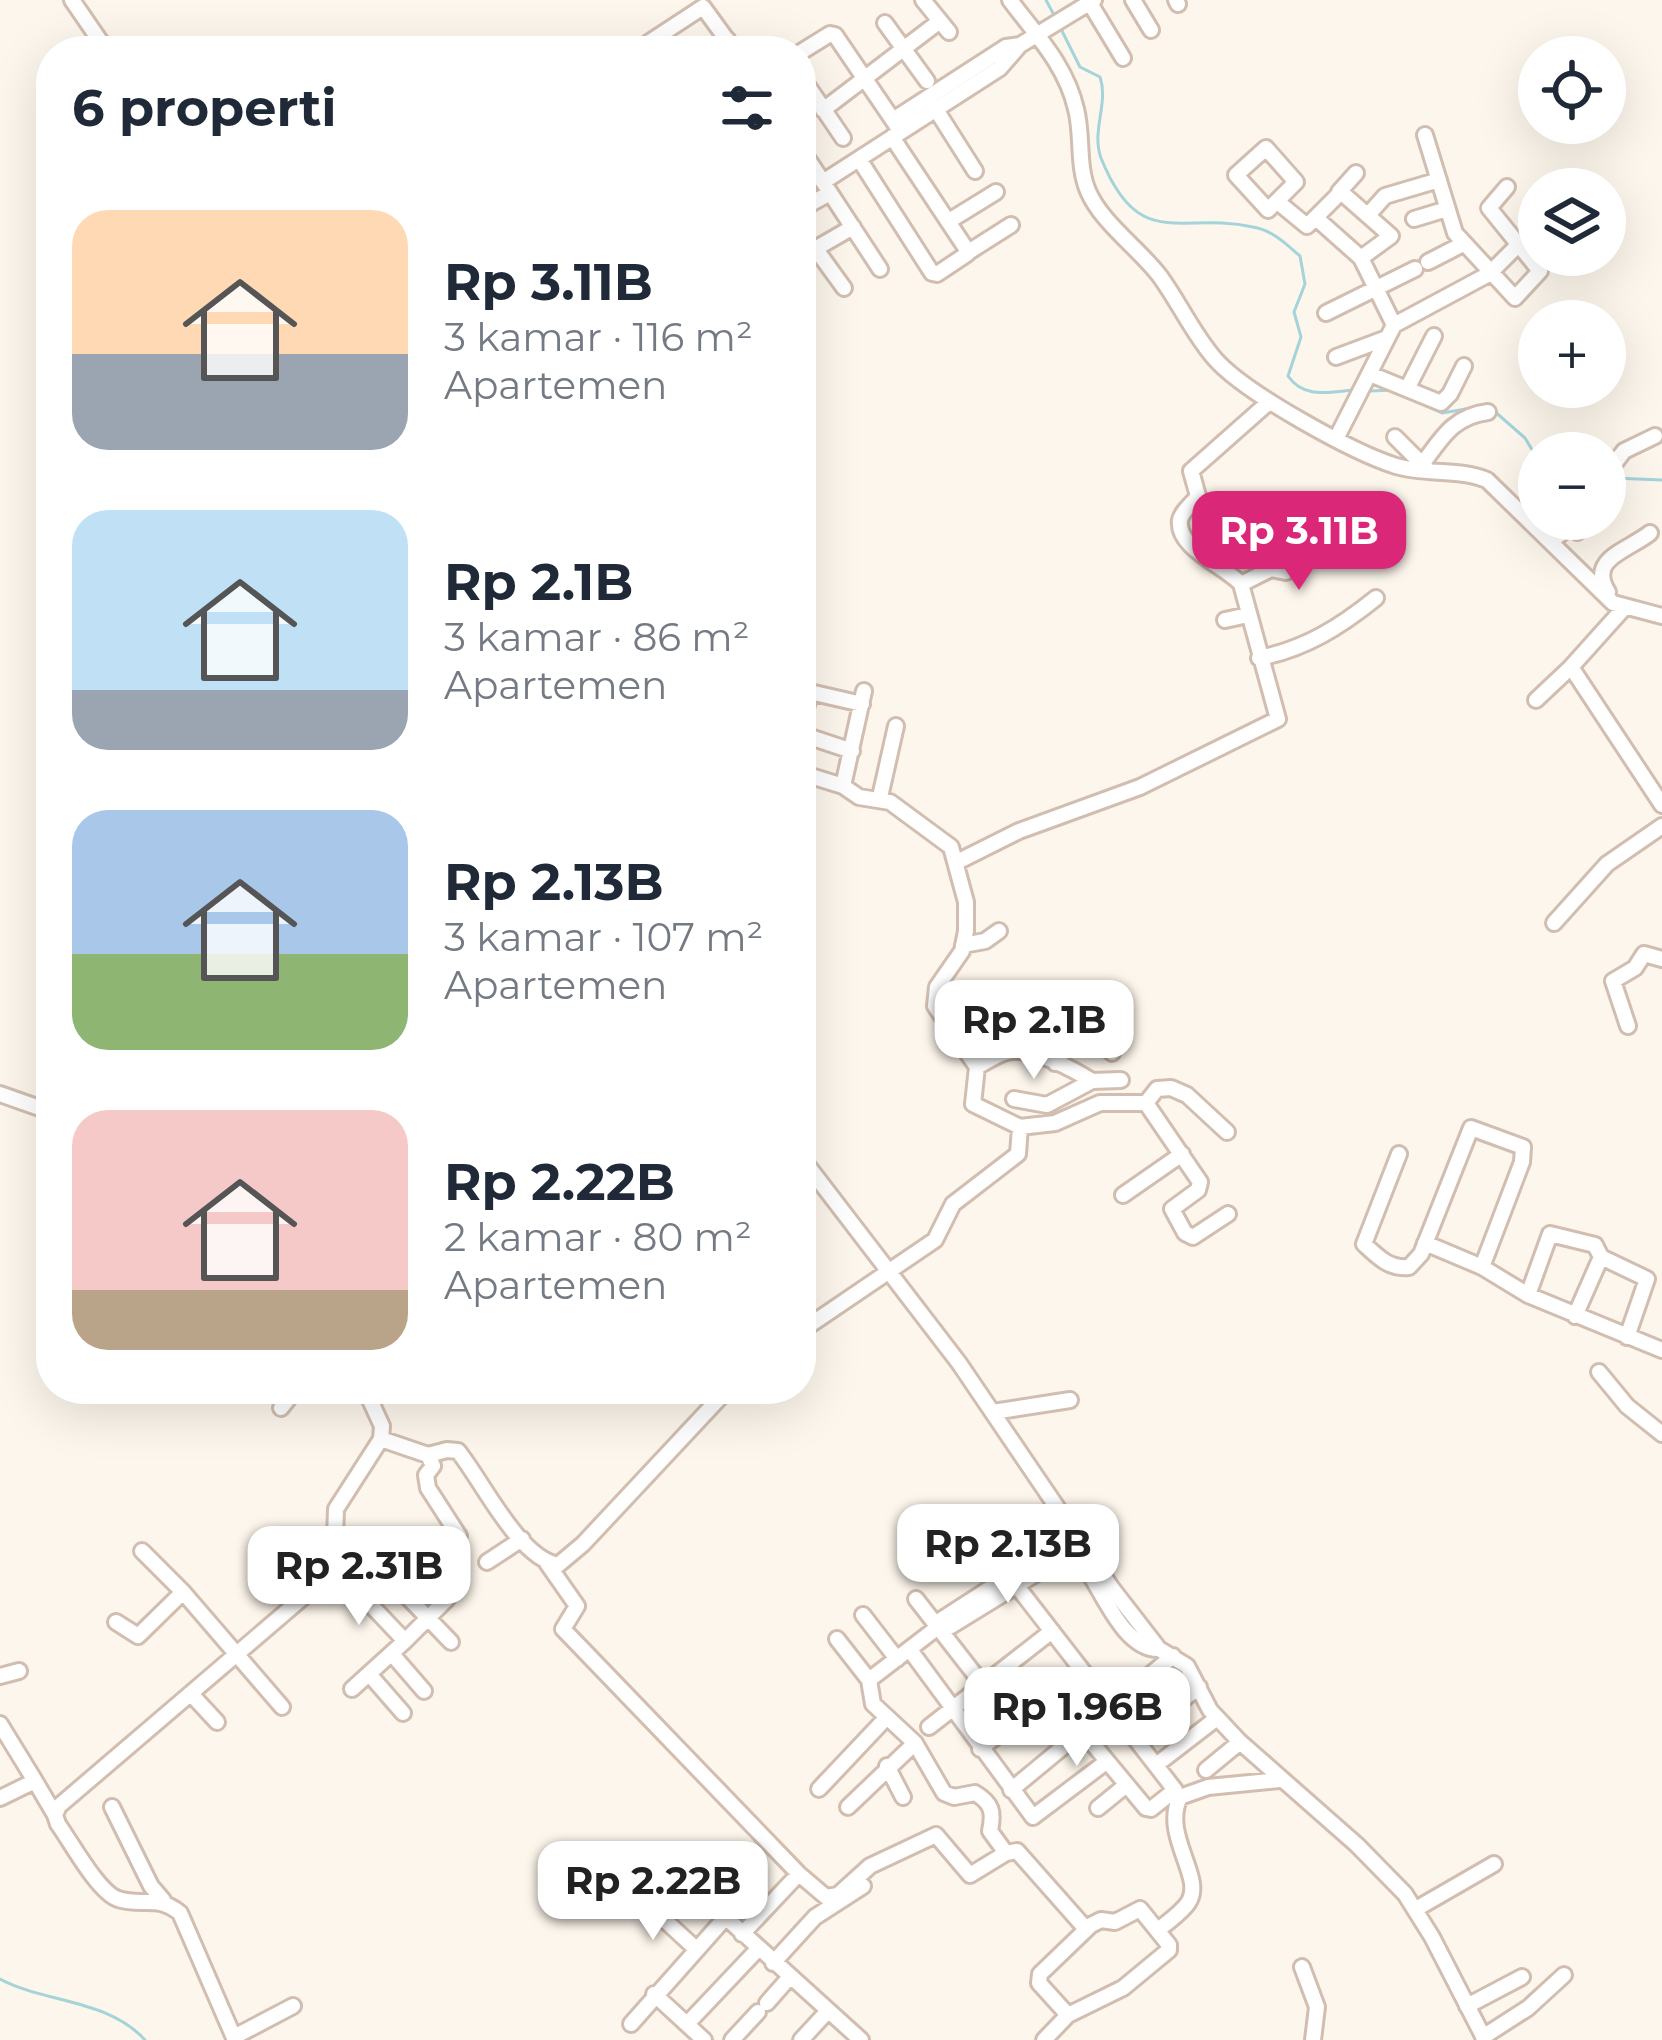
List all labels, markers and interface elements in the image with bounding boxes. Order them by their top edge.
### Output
map controls [1518,36,1626,540]
button: locate [1518,36,1626,144]
icon: filters [714,75,780,141]
text: 6 properti [72,77,337,139]
button: layers [1518,168,1626,276]
text: Rp 3.11B [444,251,653,313]
icon: home [168,258,312,402]
button: + [1518,300,1626,408]
text: 3 kamar · 116 m² [444,313,753,361]
text: Apartemen [444,361,667,409]
button: − [1518,432,1626,540]
pin: Rp 3.11B [1175,491,1423,593]
text: Rp 3.11B [1219,506,1379,554]
text: Rp 2.1B [444,551,633,613]
icon: home [168,558,312,702]
text: 3 kamar · 86 m² [444,613,749,661]
text: Apartemen [444,661,667,709]
text: Rp 2.13B [444,851,663,913]
icon: home [168,858,312,1002]
text: 3 kamar · 107 m² [444,913,763,961]
text: Apartemen [444,961,667,1009]
pin: Rp 2.1B [923,980,1145,1082]
text: Rp 2.1B [962,995,1106,1043]
text: Rp 2.22B [444,1151,675,1213]
icon: home [168,1158,312,1302]
text: 2 kamar · 80 m² [444,1213,752,1261]
text: Apartemen [444,1261,667,1309]
pin: Rp 2.13B [884,1504,1132,1606]
text: Rp 2.13B [924,1519,1092,1567]
pin: Rp 2.31B [235,1526,483,1628]
text: Rp 2.31B [275,1541,443,1589]
pin: Rp 1.96B [953,1667,1201,1769]
text: Rp 1.96B [991,1682,1163,1730]
pin: Rp 2.22B [529,1841,777,1943]
text: Rp 2.22B [565,1856,741,1904]

